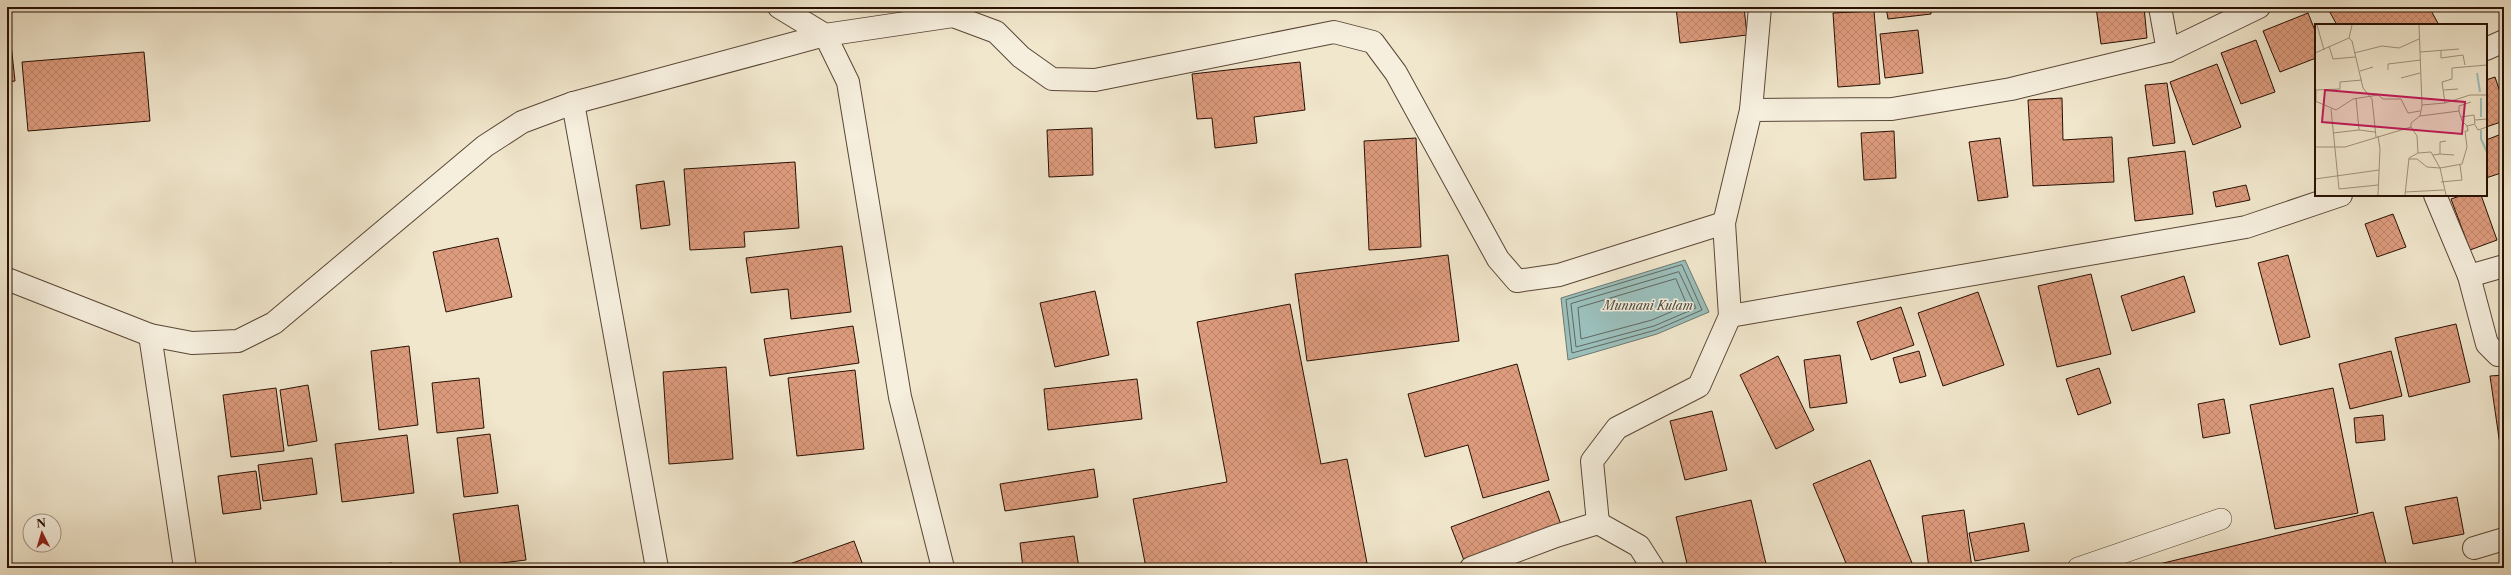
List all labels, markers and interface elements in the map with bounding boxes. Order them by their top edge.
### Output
inset map [2315,24,2487,196]
water label: Munnani Kulam [1601,298,1693,313]
north arrow [22,513,62,553]
text: N [36,516,47,530]

